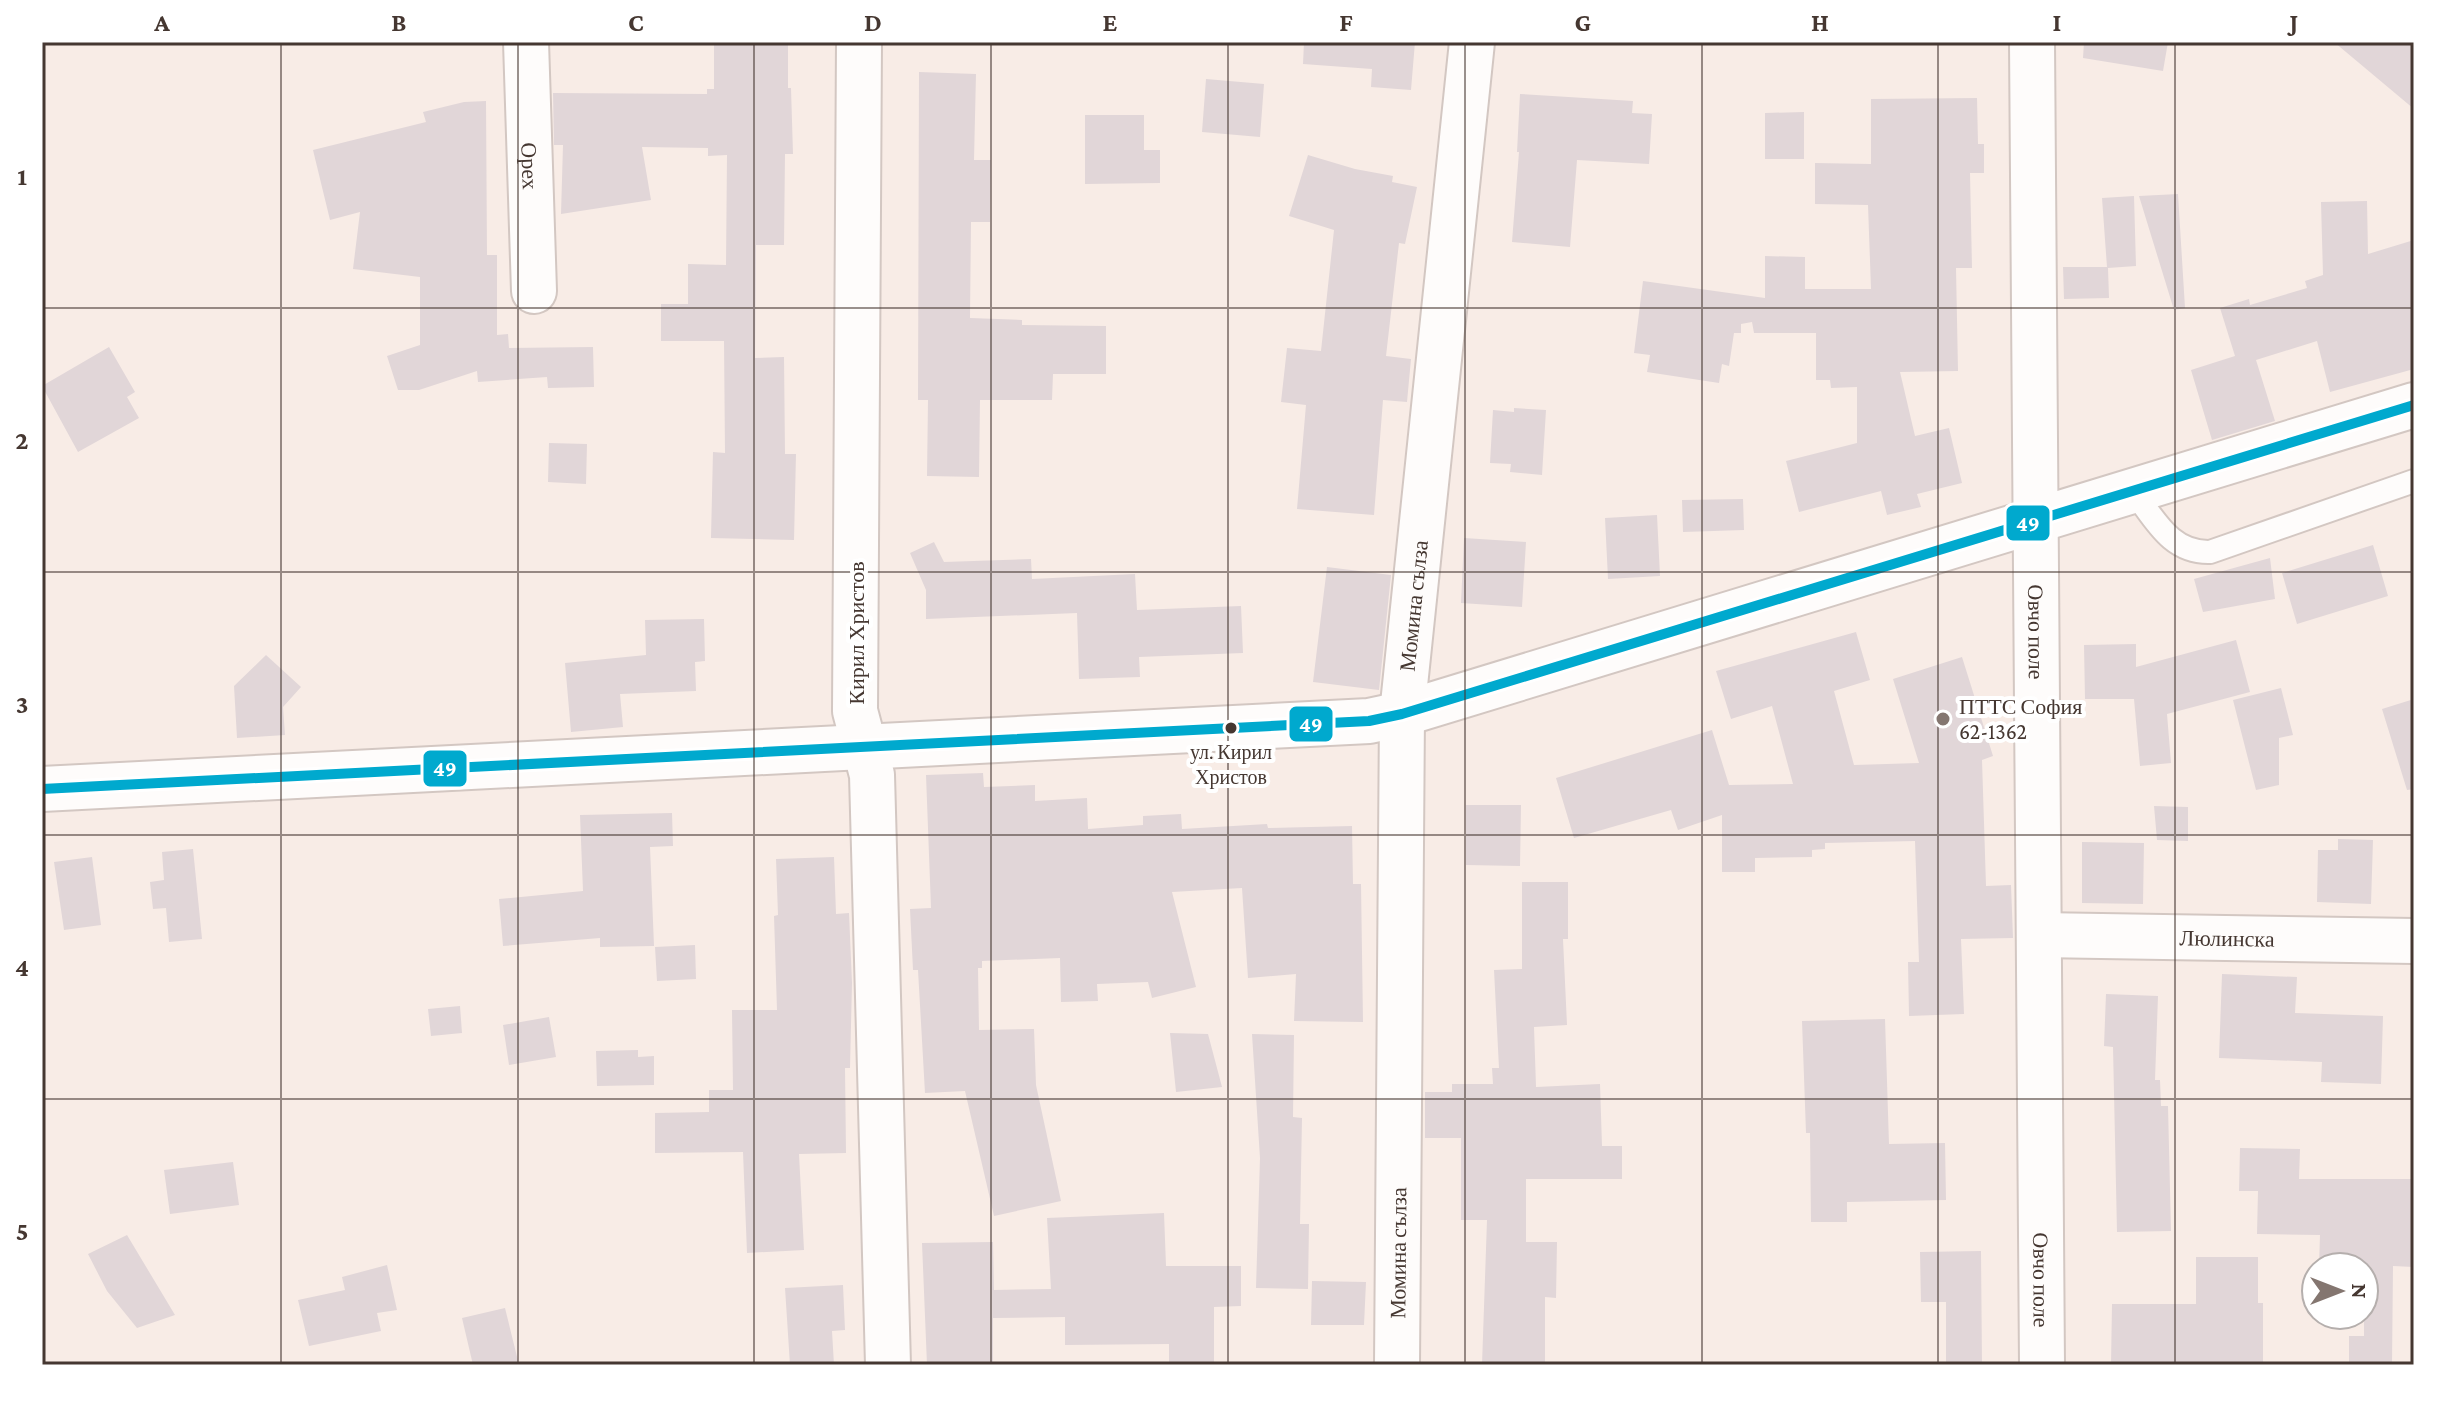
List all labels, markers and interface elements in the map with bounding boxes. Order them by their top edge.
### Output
text: A [153,8,170,37]
text: B [391,8,407,37]
text: C [628,8,644,37]
text: D [864,8,882,37]
text: E [1103,8,1118,37]
text: F [1339,8,1353,37]
text: G [1575,8,1591,37]
text: H [1811,8,1829,37]
text: I [2053,8,2061,37]
text: J [2287,8,2298,37]
street label: Орех [517,142,543,190]
text: 1 [17,162,27,191]
text: 2 [15,426,29,455]
line badge: 49 [2005,504,2051,542]
text: 49 [2016,511,2040,536]
street label: Момина сълза [1394,539,1433,672]
street label: Кирил Христов [844,561,869,705]
street label: Овчо поле [2024,584,2049,680]
text: 3 [16,690,28,719]
place label: ПТТС София 62-1362 [1959,694,2082,744]
line badge: 49 [1288,705,1334,743]
marker: ПТТС София 62-1362 [1934,710,1952,728]
text: 49 [1299,712,1323,737]
marker: ул. Кирил Христов [1223,720,1239,736]
place label: ул. Кирил Христов [1190,741,1272,789]
line badge: 49 [422,749,468,788]
text: 49 [433,756,457,781]
street label: Люлинска [2179,925,2275,951]
text: 4 [15,953,29,982]
street label: Момина сълза [1385,1187,1411,1319]
text: 5 [16,1217,28,1246]
street label: Овчо поле [2028,1232,2054,1328]
north arrow [2300,1251,2380,1331]
text: N [2347,1284,2372,1299]

